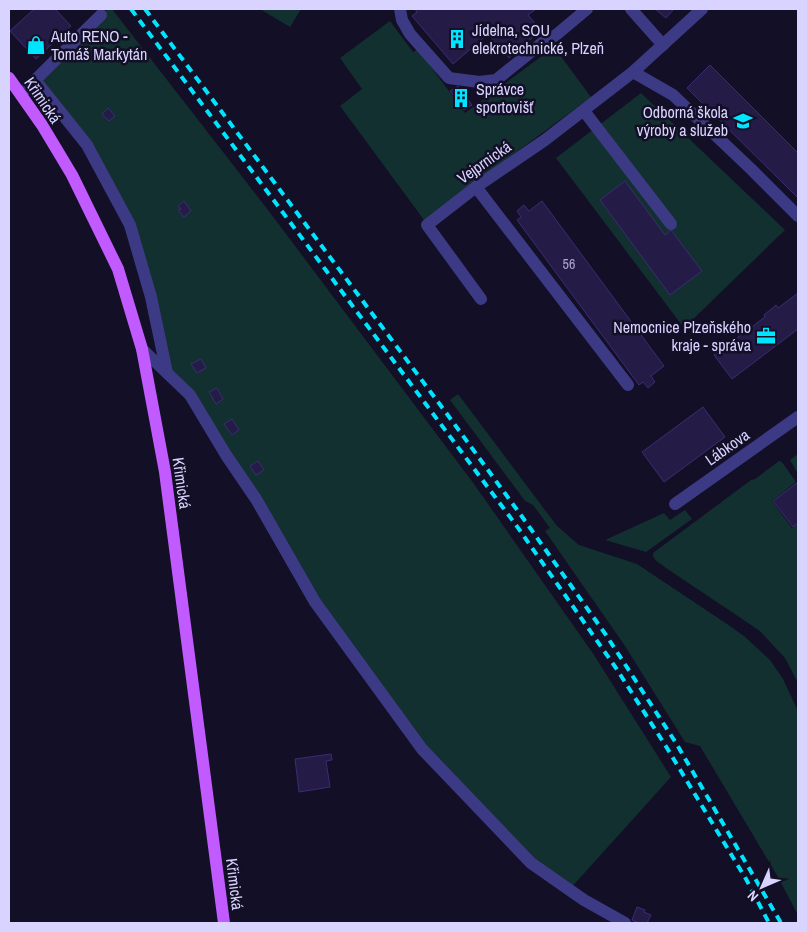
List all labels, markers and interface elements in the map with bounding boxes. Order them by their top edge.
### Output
place label: Jídelna, SOU elekrotechnické, Plzeň [472,19,604,59]
place label: Auto RENO - Tomáš Markytán [50,25,147,65]
building icon: Jídelna, SOU elekrotechnické, Plzeň [446,28,468,50]
shop icon: Auto RENO - Tomáš Markytán [25,34,47,56]
street label: Křimická [19,72,67,128]
place label: Správce sportovišť [476,78,534,118]
building icon: Správce sportovišť [450,87,472,109]
place label: Odborná škola výroby a služeb [637,101,729,141]
school or university icon: Odborná škola výroby a služeb [732,110,754,132]
street label: Vejprnická [453,135,516,189]
house number: 56 [563,255,575,273]
place label: Nemocnice Plzeňského kraje - správa [613,316,752,356]
office icon: Nemocnice Plzeňského kraje - správa [755,325,777,347]
street label: Lábkova [700,423,754,470]
street label: Křimická [168,456,197,511]
street label: Křimická [221,857,249,912]
north arrow [737,862,787,912]
text: N [744,887,762,905]

